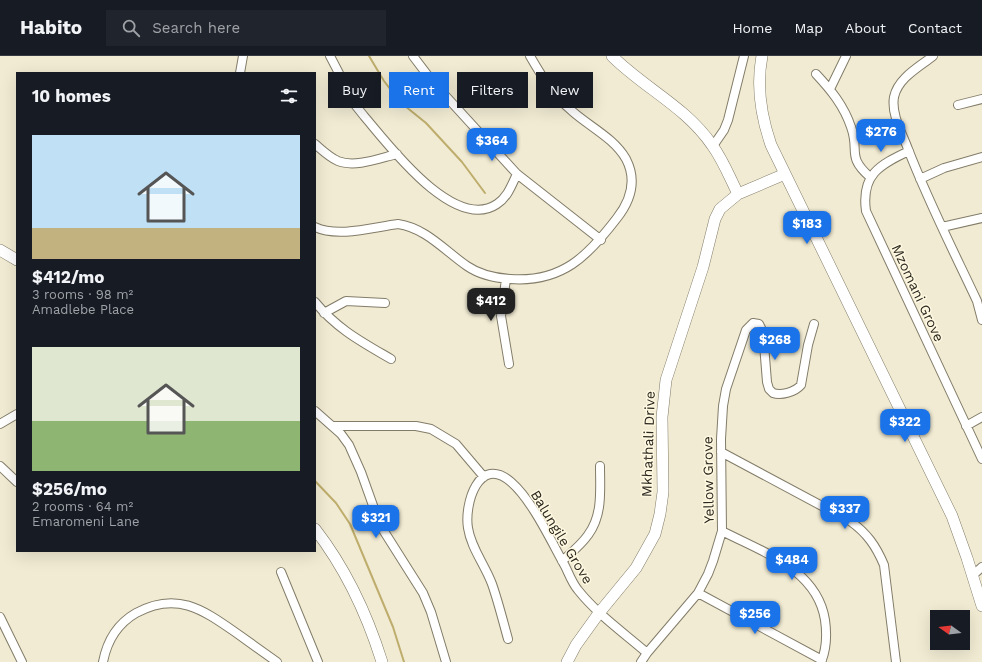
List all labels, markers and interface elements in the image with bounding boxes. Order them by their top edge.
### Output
search box [106,10,386,46]
text: Habito [20,16,82,39]
icon: search [120,17,142,39]
text: Search here [152,19,240,37]
text: Home [732,20,772,36]
text: Map [794,20,823,36]
text: About [845,20,886,36]
text: Contact [908,20,962,36]
chip: Buy [328,72,381,108]
chip: Rent [389,72,449,108]
chip: Filters [457,72,528,108]
chip: New [536,72,593,108]
icon: filters [278,85,300,107]
text: 10 homes [32,86,111,106]
pin: $276 [857,119,905,153]
text: $276 [865,124,897,139]
pin: $364 [468,128,516,162]
text: $364 [476,133,508,148]
icon: home [130,161,202,233]
pin: $183 [783,211,831,245]
text: $183 [792,216,822,231]
street label: Mzomani Grove [888,242,948,344]
text: $412/mo [32,267,104,287]
text: 3 rooms · 98 m² [32,287,133,302]
pin: $412 [467,288,515,322]
text: $412 [476,293,506,308]
text: Amadlebe Place [32,302,134,317]
pin: $268 [751,327,799,361]
text: $268 [759,332,791,347]
icon: home [130,373,202,445]
street label: Mkhathali Drive [638,391,658,497]
pin: $322 [881,409,929,443]
text: $322 [889,414,921,429]
street label: Yellow Grove [699,436,717,524]
text: $256/mo [32,479,107,499]
street label: Balungile Grove [528,487,596,587]
pin: $337 [821,496,869,530]
text: 2 rooms · 64 m² [32,499,133,514]
text: $337 [829,501,861,516]
pin: $321 [352,505,400,539]
text: $321 [361,510,391,525]
text: Emaromeni Lane [32,514,139,529]
pin: $484 [768,547,816,581]
text: $484 [775,552,809,567]
pin: $256 [731,601,779,635]
text: $256 [739,606,771,621]
north arrow [930,610,970,650]
map controls [930,610,970,650]

